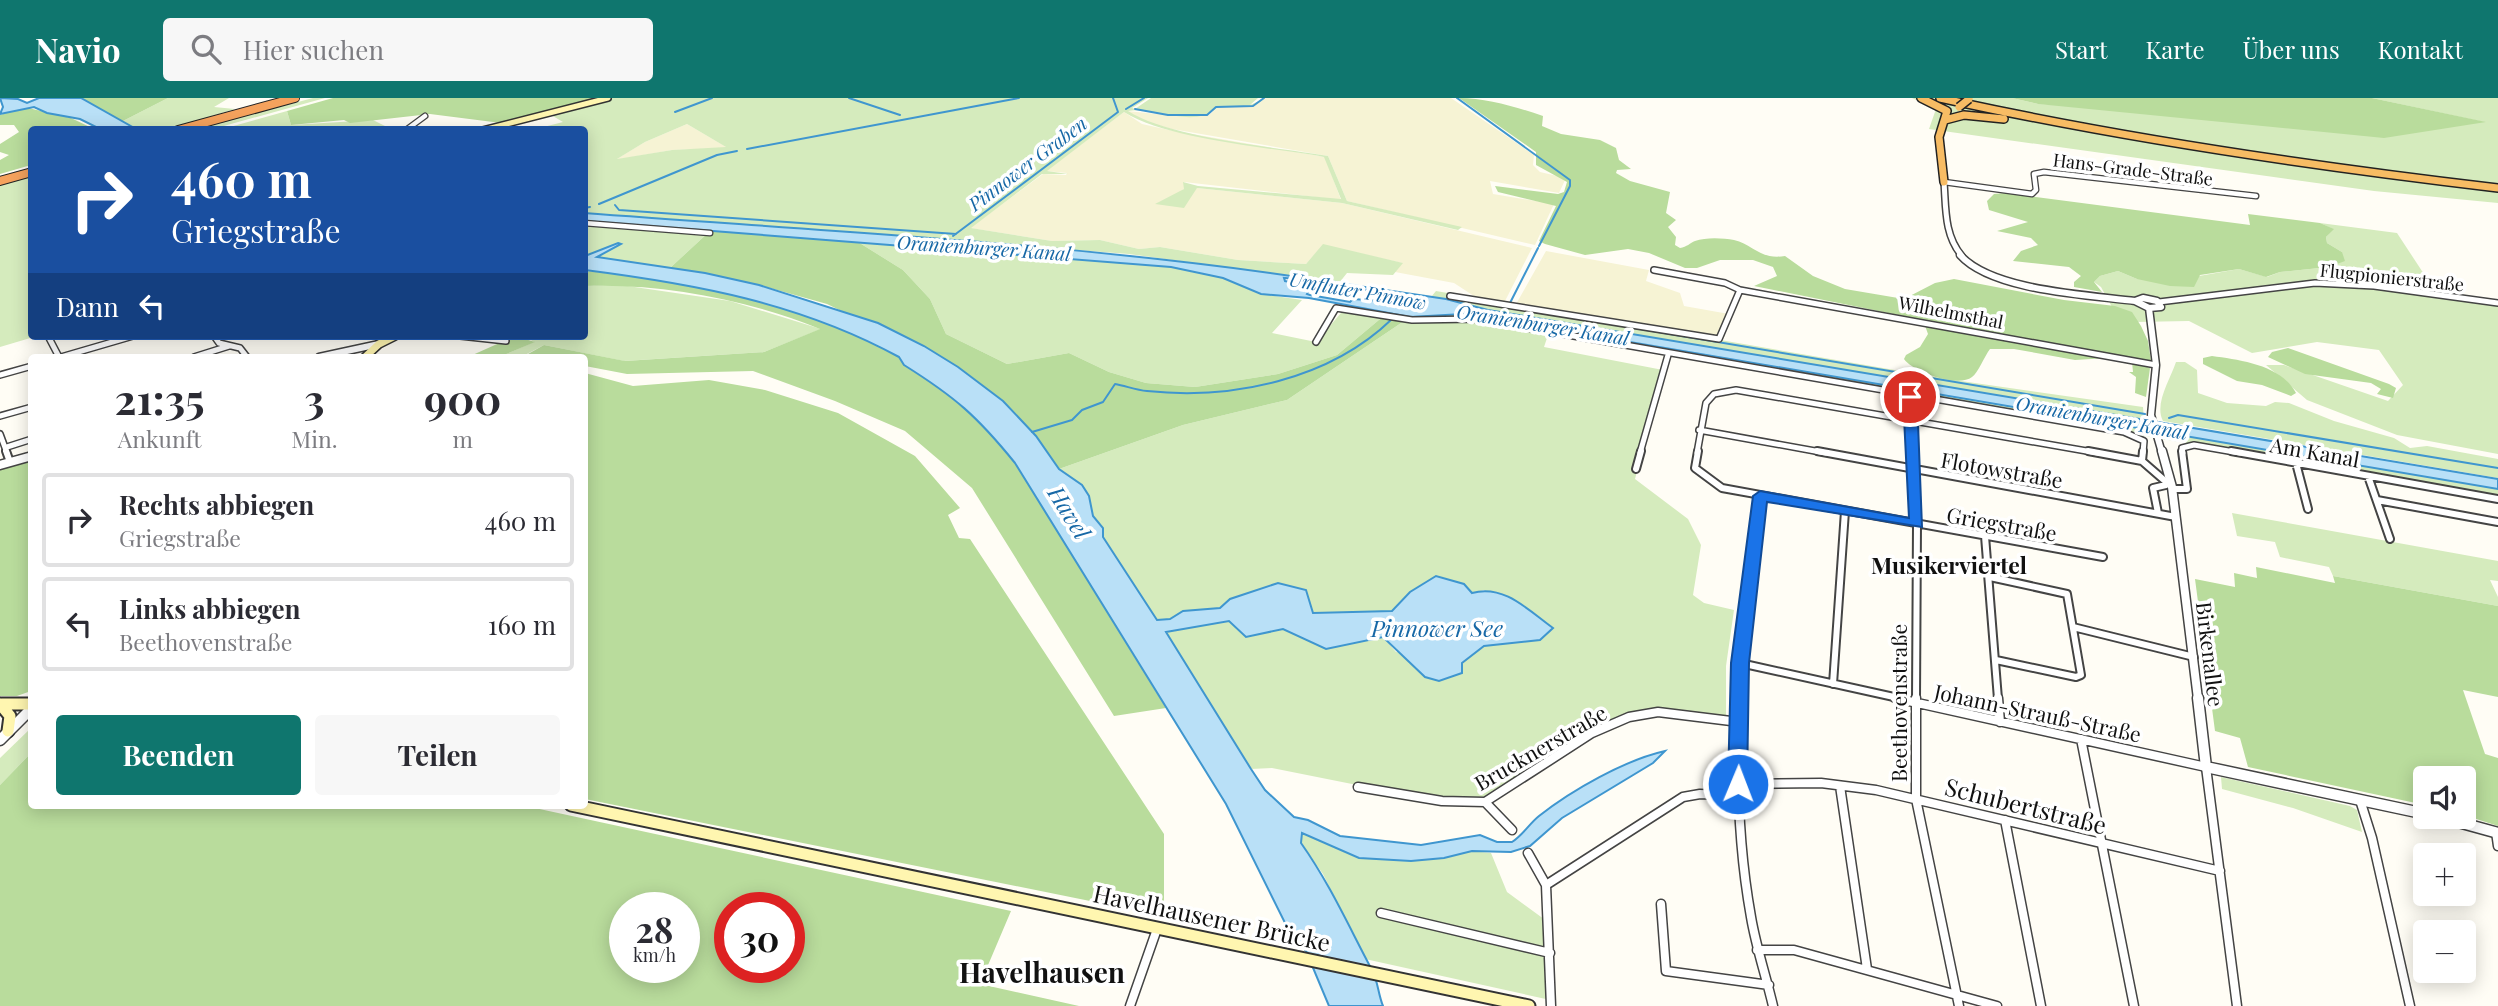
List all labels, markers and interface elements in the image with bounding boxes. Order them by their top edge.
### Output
search box [163,18,653,81]
text: Navio [35,27,121,71]
icon: search [187,30,225,68]
text: Hier suchen [243,32,384,67]
text: Start [2055,33,2108,65]
text: Karte [2146,33,2205,65]
text: Über uns [2243,33,2340,65]
text: Kontakt [2378,33,2463,65]
water label: Pinnower Graben [962,110,1092,217]
text: 460 m [171,145,312,210]
street label: Hans-Grade-Straße [2052,147,2214,191]
icon: right [56,154,147,245]
text: Griegstraße [171,208,341,251]
water label: Oranienburger Kanal [896,228,1072,266]
street label: Flugpionierstraße [2319,257,2465,297]
water label: Umfluter Pinnow [1287,265,1429,315]
icon: left [133,287,171,325]
text: Dann [56,289,119,324]
street label: Wilhelmsthal [1896,290,2005,334]
water label: Oranienburger Kanal [1455,298,1632,351]
pin [1880,367,1940,427]
text: 21:35 [115,370,205,426]
text: 3 [304,370,325,426]
text: 900 [424,370,501,426]
icon: arrive [1891,378,1929,416]
water label: Oranienburger Kanal [2014,389,2191,445]
text: Ankunft [118,423,201,454]
text: Min. [291,423,337,454]
text: m [453,423,473,454]
street label: Am Kanal [2267,429,2362,473]
street label: Flotowstraße [1939,444,2065,494]
water label: Havel [1041,479,1099,546]
text: Rechts abbiegen [119,487,314,522]
street label: Griegstraße [1945,500,2059,546]
icon: right [60,501,98,539]
text: 460 m [485,503,556,538]
text: Griegstraße [119,522,241,553]
district label: Musikerviertel [1871,549,2027,580]
text: Links abbiegen [119,591,300,626]
street label: Birkenallee [2191,600,2231,708]
icon: left [60,605,98,643]
text: 160 m [488,607,556,642]
water label: Pinnower See [1370,612,1503,643]
street label: Beethovenstraße [1884,624,1912,782]
text: Beethovenstraße [119,626,292,657]
street label: Johann-Strauß-Straße [1931,676,2144,748]
street label: Brucknerstraße [1469,698,1611,796]
button: Beenden [56,715,301,795]
button: Teilen [315,715,560,795]
position arrow [1701,747,1775,821]
map controls [2413,766,2476,983]
button: sound [2413,766,2476,829]
street label: Schubertstraße [1942,769,2110,841]
button: + [2413,843,2476,906]
street label: Havelhausener Brücke [1090,876,1334,958]
speed limit sign: 30 [714,892,805,983]
text: 28 [636,905,673,952]
button: − [2413,920,2476,983]
text: km/h [633,943,676,967]
district label: Havelhausen [959,953,1125,990]

